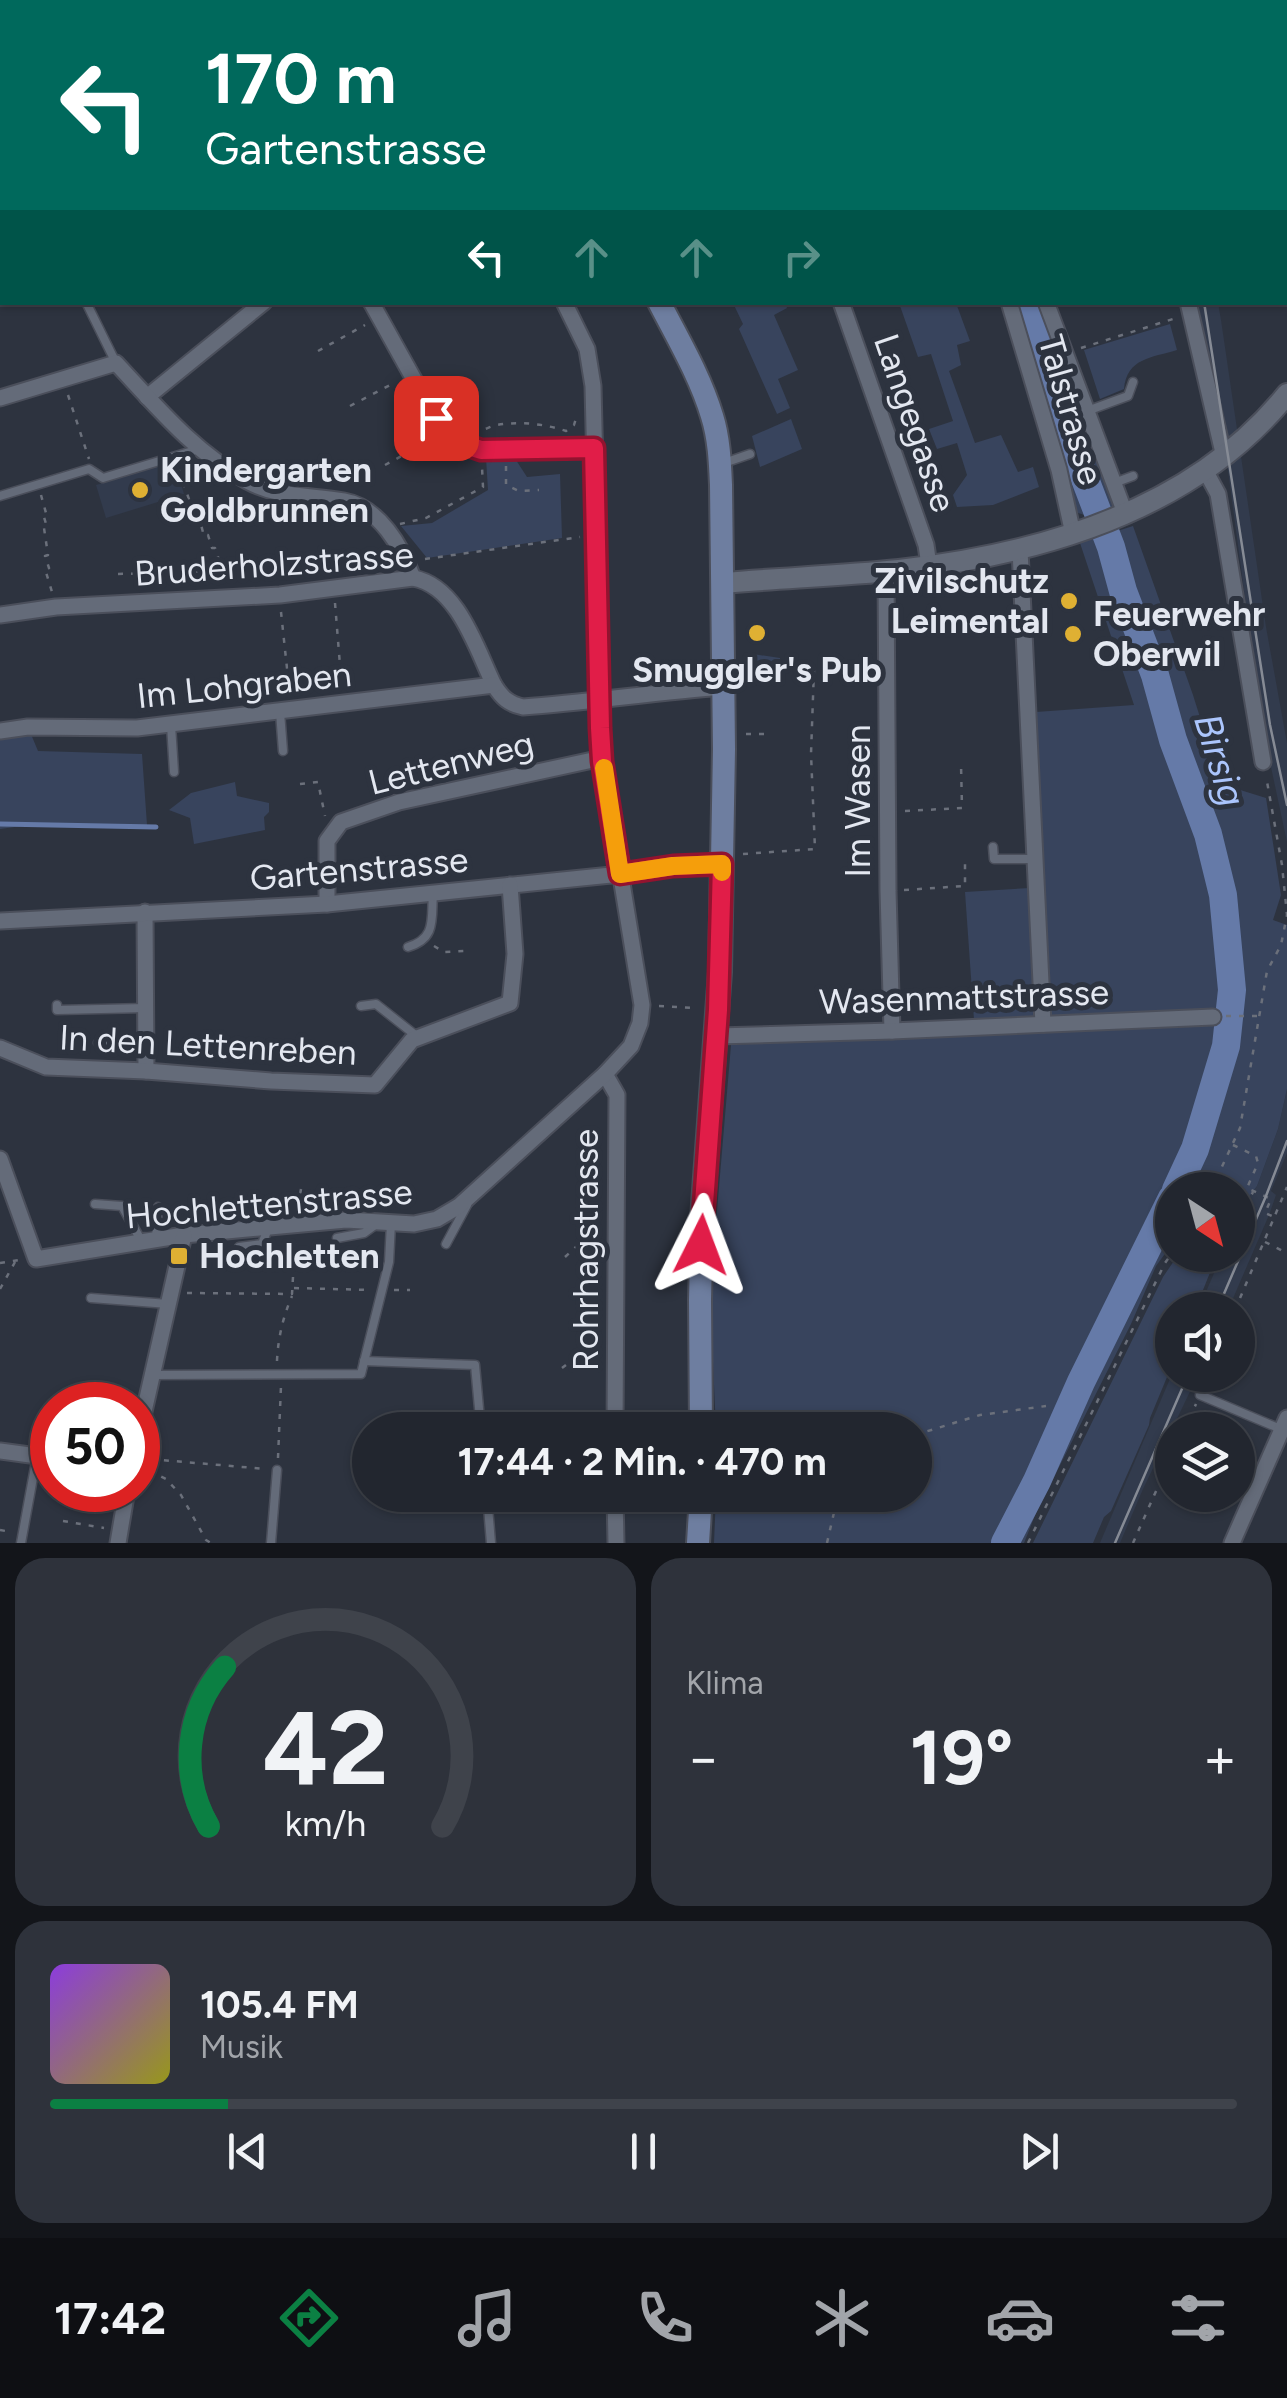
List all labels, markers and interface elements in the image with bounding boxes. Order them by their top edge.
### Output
text: 170 m [205,36,397,121]
icon: left [40,40,170,170]
text: Gartenstrasse [205,121,487,175]
icon: left [459,230,514,285]
icon: ahead [564,230,619,285]
icon: ahead [669,230,724,285]
icon: right [774,230,829,285]
street label: Langegasse [865,329,965,517]
street label: Talstrasse [1030,330,1112,490]
pin [394,376,479,461]
icon: arrive [409,391,464,446]
place label: Kindergarten Goldbrunnen [160,449,372,531]
marker: Kindergarten Goldbrunnen [129,479,151,501]
street label: Bruderholzstrasse [133,533,415,595]
place label: Zivilschutz Leimental [874,560,1049,642]
marker: Zivilschutz Leimental [1058,590,1080,612]
place label: Feuerwehr Oberwil [1093,593,1265,675]
marker: Smuggler's Pub [746,622,768,644]
marker: Feuerwehr Oberwil [1062,623,1084,645]
place label: Smuggler's Pub [632,649,882,691]
street label: Im Lohgraben [135,653,353,717]
water label: Birsig [1184,708,1256,812]
street label: Lettenweg [364,722,538,804]
street label: Im Wasen [837,725,879,877]
street label: Gartenstrasse [248,839,470,899]
street label: Wasenmattstrasse [818,971,1110,1023]
street label: In den Lettenreben [58,1016,358,1074]
street label: Rohrhagstrasse [565,1129,607,1371]
street label: Hochlettenstrasse [124,1171,414,1237]
north arrow [1155,1172,1255,1272]
map controls [1155,1172,1255,1512]
position arrow [649,1193,753,1297]
place label: Hochletten [199,1235,380,1277]
marker: Hochletten [168,1245,190,1267]
button: sound [1155,1292,1255,1392]
speed limit sign: 50 [30,1382,160,1512]
button: layers [1155,1412,1255,1512]
text: 17:44 · 2 Min. · 470 m [457,1439,827,1485]
text: Klima [686,1664,764,1702]
text: 42 [262,1685,389,1810]
text: 19° [910,1713,1013,1803]
text: − [686,1725,720,1791]
text: + [1203,1725,1237,1791]
text: km/h [285,1802,366,1845]
text: 105.4 FM [200,1982,359,2028]
text: Musik [200,2028,283,2066]
icon: previous [220,2124,275,2179]
icon: pause [616,2124,671,2179]
icon: next [1012,2124,1067,2179]
icon: directions [274,2283,344,2353]
icon: music [452,2283,522,2353]
icon: phone [630,2283,700,2353]
icon: climate [807,2283,877,2353]
icon: car [985,2283,1055,2353]
icon: filters [1163,2283,1233,2353]
text: 17:42 [54,2291,166,2345]

